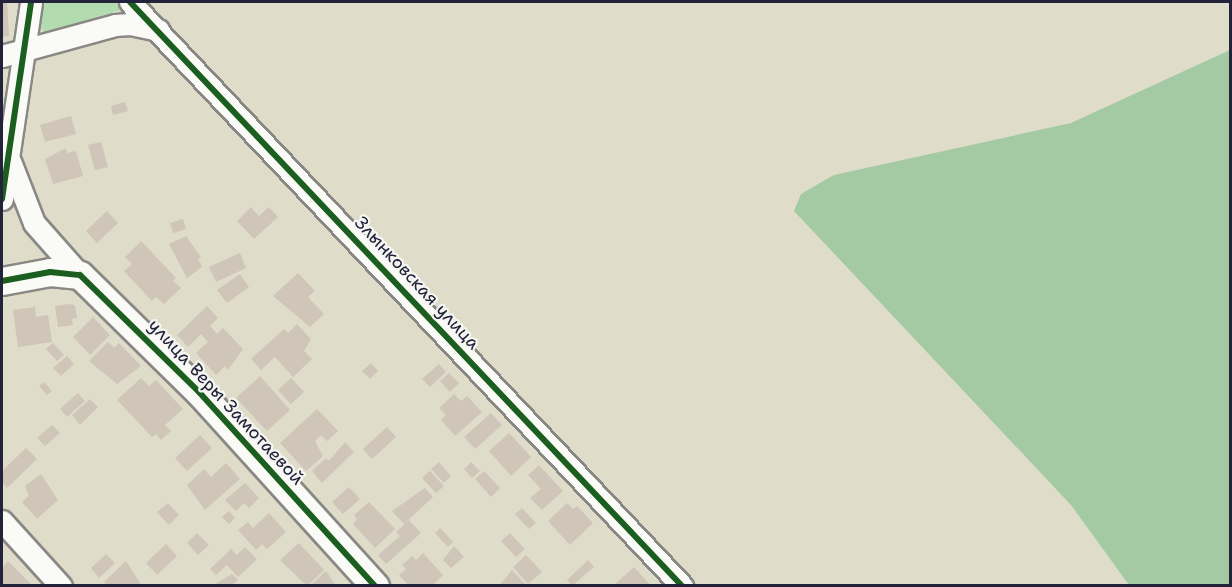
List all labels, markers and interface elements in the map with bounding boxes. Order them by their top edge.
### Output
street label: Злынковская улица [350,212,484,354]
street label: улица Веры Замотаевой [144,315,308,489]

